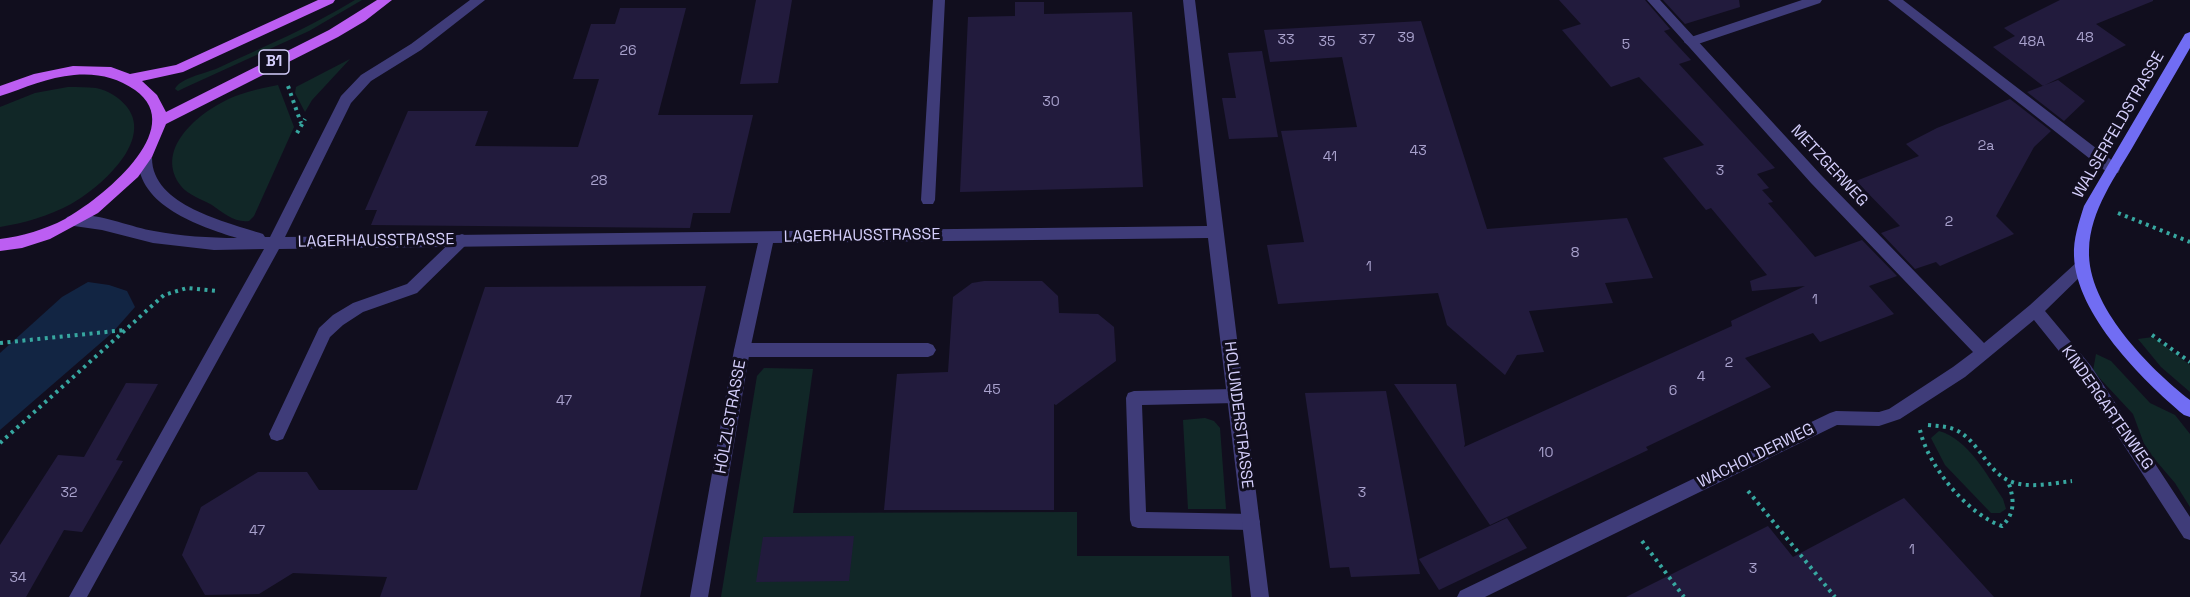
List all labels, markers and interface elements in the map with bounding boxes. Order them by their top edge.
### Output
house number: 39 [1397,30,1415,46]
house number: 48 [2076,30,2094,46]
house number: 33 [1278,32,1294,48]
house number: 37 [1359,32,1375,48]
house number: 35 [1319,34,1335,50]
house number: 48A [2019,34,2045,50]
house number: 5 [1622,37,1630,53]
house number: 26 [619,43,637,59]
street label: WALSERFELDSTRASSE [2069,48,2169,202]
road number: B1 [259,50,289,74]
house number: 30 [1042,94,1060,110]
street label: METZGERWEG [1786,121,1872,211]
house number: 2a [1978,138,1994,154]
house number: 43 [1409,143,1427,159]
house number: 41 [1323,149,1337,165]
house number: 3 [1716,163,1724,179]
house number: 28 [590,173,608,189]
house number: 2 [1945,214,1953,230]
street label: LAGERHAUSSTRASSE [784,225,940,247]
street label: LAGERHAUSSTRASSE [298,230,454,252]
house number: 8 [1571,245,1579,261]
house number: 1 [1366,259,1372,275]
house number: 1 [1812,292,1818,308]
street label: HOLUNDERSTRASSE [1219,340,1257,490]
street label: KINDERGARTENWEG [2057,342,2157,474]
house number: 2 [1725,355,1733,371]
street label: HÖLZLSTRASSE [712,359,750,475]
house number: 4 [1697,369,1705,385]
house number: 45 [983,382,1001,398]
house number: 6 [1669,383,1677,399]
house number: 47 [556,393,572,409]
street label: WACHOLDERWEG [1695,420,1817,492]
house number: 10 [1539,445,1553,461]
house number: 32 [61,485,77,501]
house number: 3 [1358,485,1366,501]
house number: 47 [249,523,265,539]
house number: 1 [1909,542,1915,558]
house number: 3 [1749,561,1757,577]
house number: 34 [9,570,27,586]

